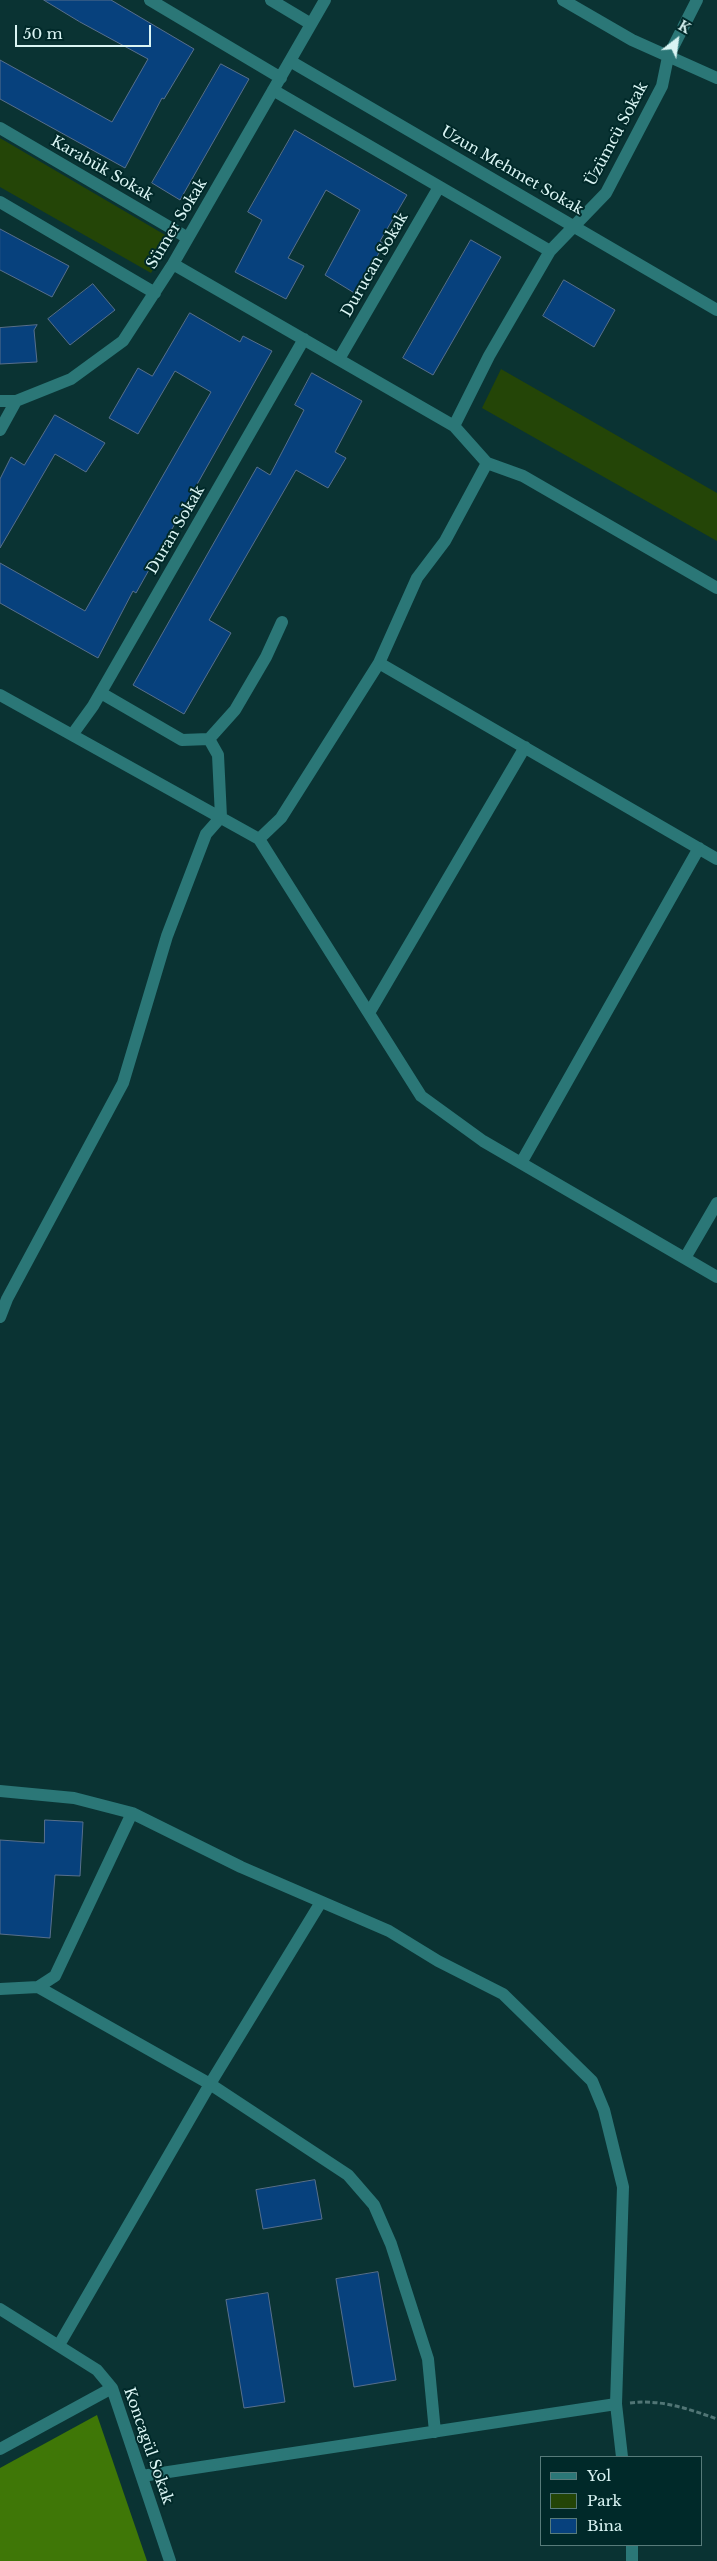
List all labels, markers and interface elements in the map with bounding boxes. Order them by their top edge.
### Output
scale bar [18,15,154,47]
north arrow [652,15,702,65]
text: K [675,16,694,38]
text: 50 m [23,24,63,43]
street label: Üzümcü Sokak [582,79,652,189]
street label: Uzun Mehmet Sokak [438,123,586,219]
street label: Karabük Sokak [48,132,156,206]
street label: Sümer Sokak [143,176,211,272]
street label: Durucan Sokak [338,209,412,321]
street label: Duran Sokak [143,482,209,578]
street label: Koncagül Sokak [120,2385,176,2507]
legend [540,2456,702,2546]
text: Yol [587,2466,611,2485]
text: Park [587,2491,622,2510]
text: Bina [587,2516,622,2535]

